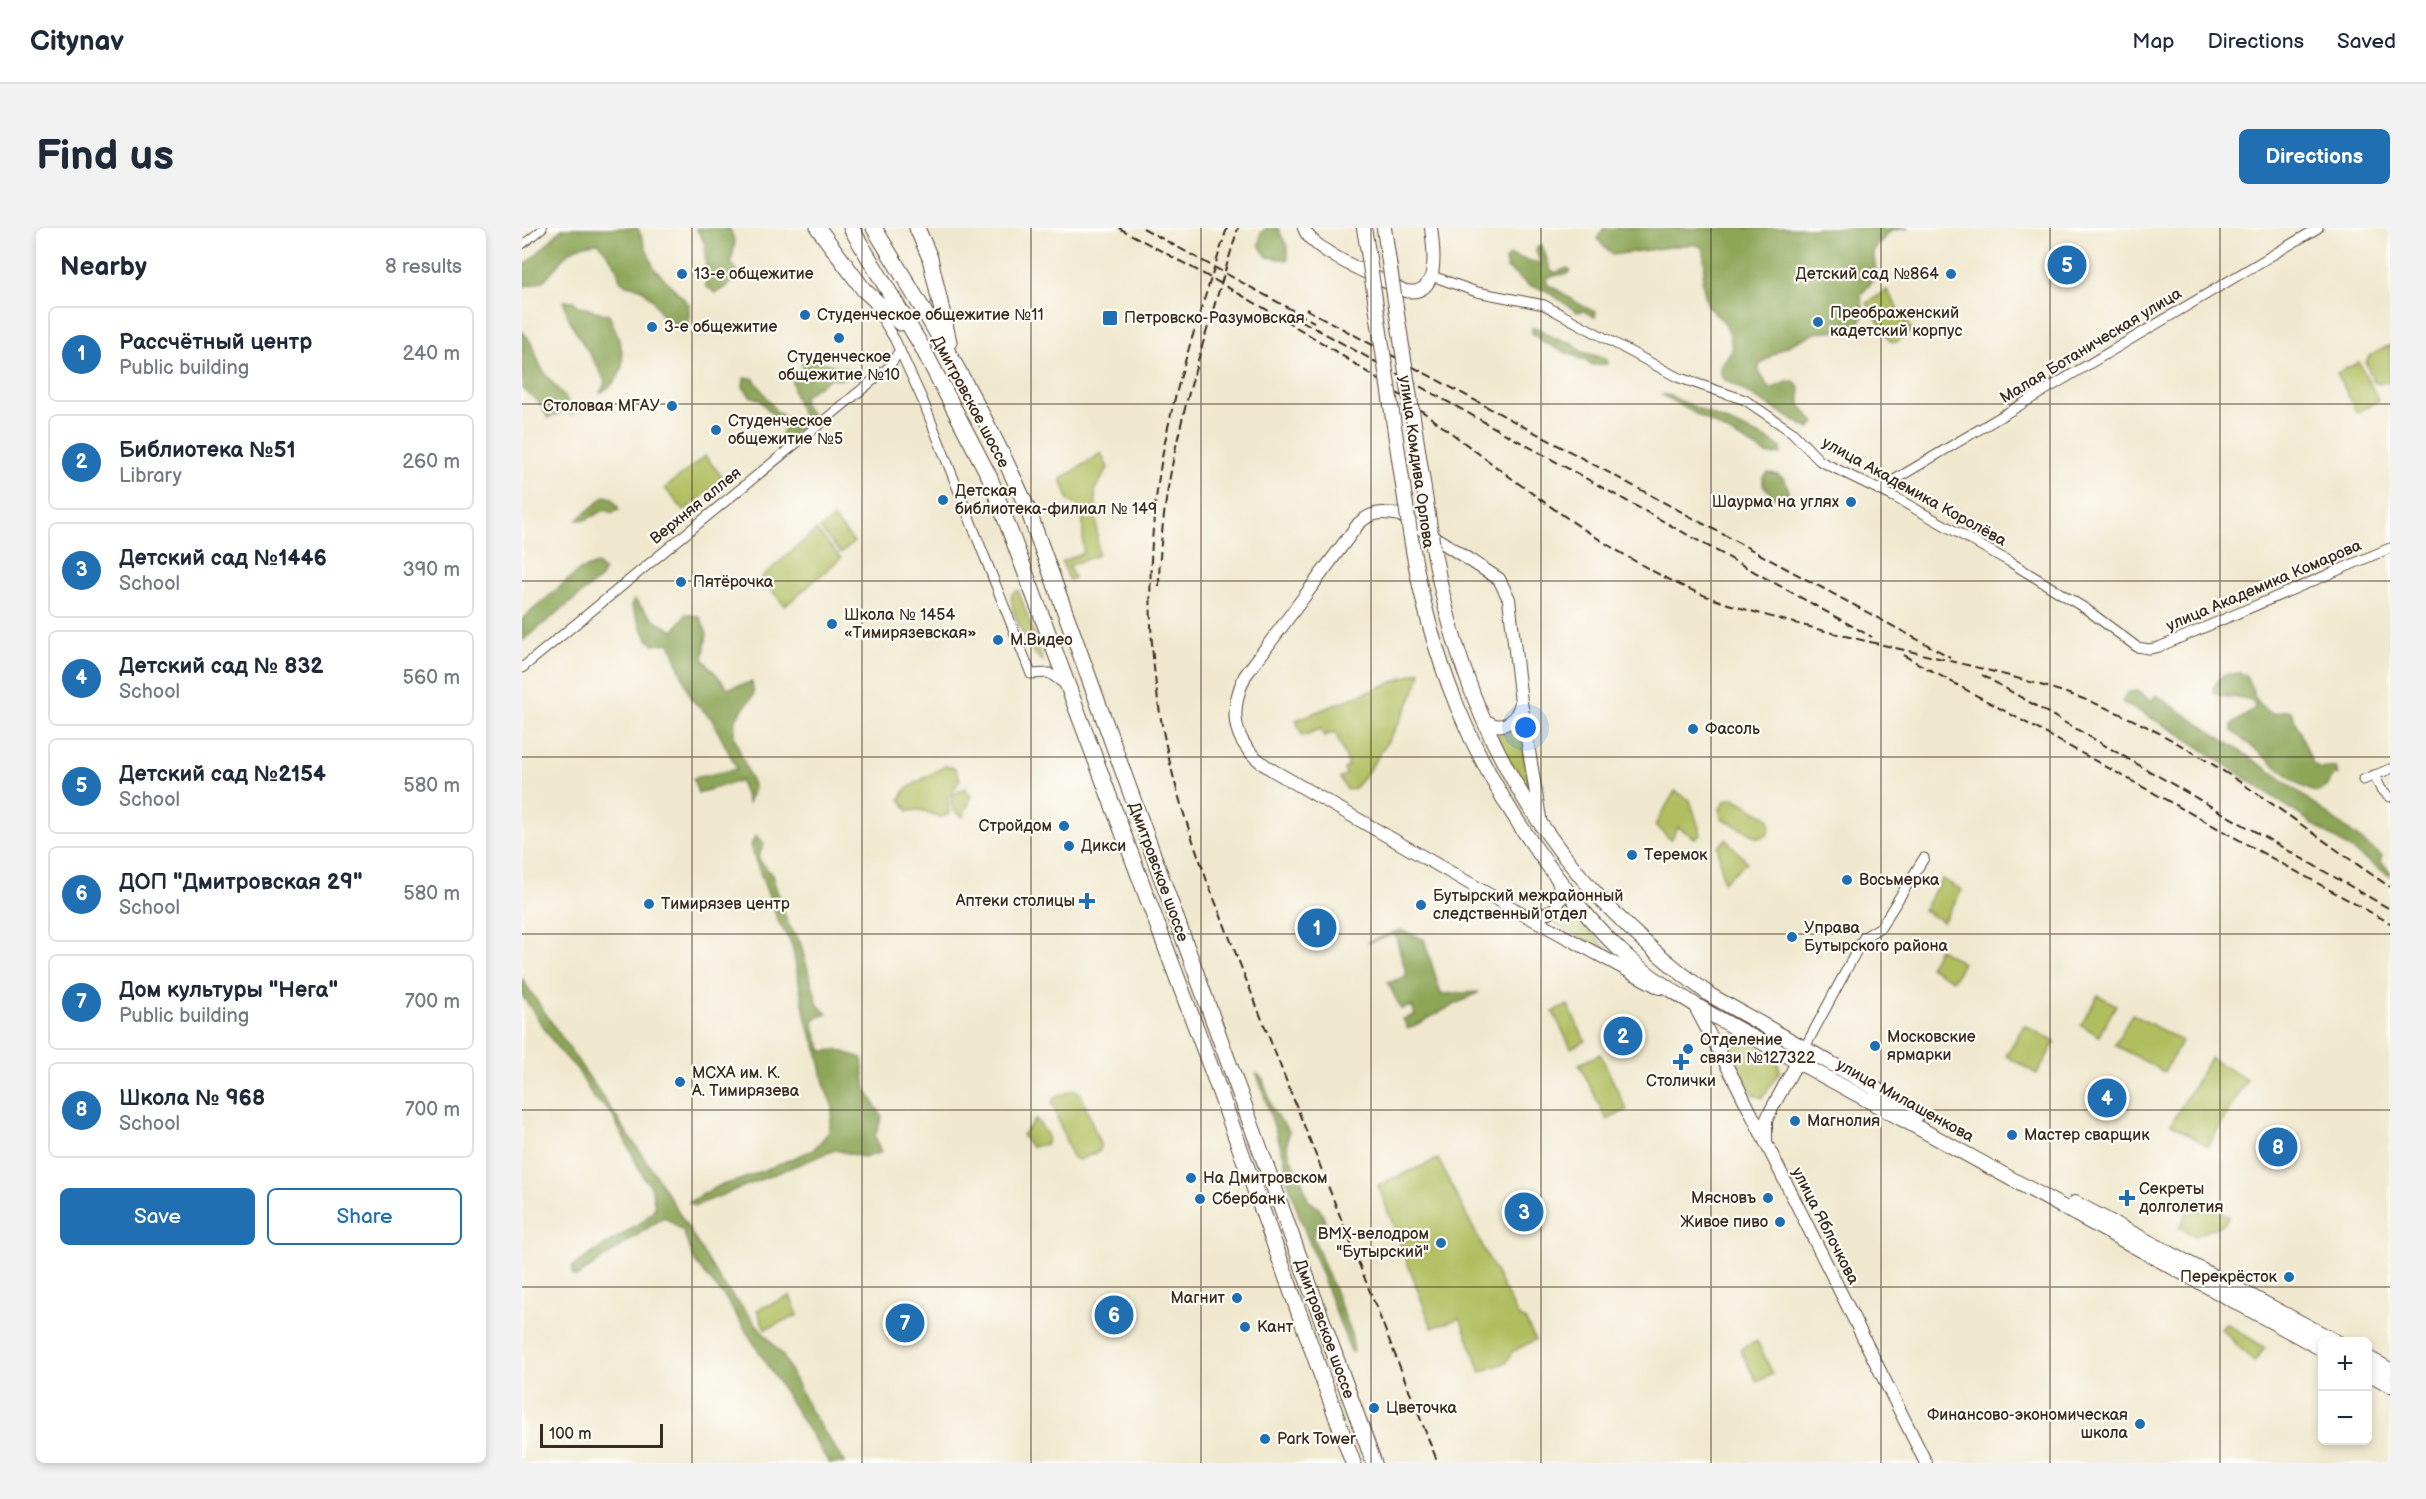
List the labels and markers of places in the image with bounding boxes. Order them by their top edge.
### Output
pin: 5 [2048,243,2086,288]
place label: 13-е общежитие [694,265,814,284]
place label: Детский сад №864 [1795,265,1939,284]
marker: 13-е общежитие [675,267,689,281]
marker: Детский сад №864 [1944,267,1958,281]
place label: Преображенский кадетский корпус [1830,304,1962,341]
place label: Студенческое общежитие №11 [817,306,1044,325]
marker: Студенческое общежитие №11 [798,308,812,322]
marker: Петровско-Разумовская [1101,309,1119,327]
place label: Петровско-Разумовская [1124,309,1305,328]
marker: Преображенский кадетский корпус [1811,315,1825,329]
place label: 3-е общежитие [664,318,778,337]
marker: 3-е общежитие [645,320,659,334]
marker: Студенческое общежитие №10 [832,331,846,345]
place label: Студенческое общежитие №10 [778,348,900,385]
place label: Столовая МГАУ [543,397,660,416]
marker: Столовая МГАУ [665,399,679,413]
place label: Студенческое общежитие №5 [728,412,843,449]
marker: Студенческое общежитие №5 [709,423,723,437]
place label: Детская библиотека-филиал № 149 [955,482,1157,519]
marker: Детская библиотека-филиал № 149 [936,493,950,507]
place label: Шаурма на углях [1712,493,1839,512]
marker: Шаурма на углях [1844,495,1858,509]
place label: Пятёрочка [693,573,774,592]
marker: Пятёрочка [674,575,688,589]
place label: Школа № 1454 «Тимирязевская» [844,606,976,643]
marker: Школа № 1454 «Тимирязевская» [825,617,839,631]
place label: М.Видео [1010,631,1073,650]
marker: М.Видео [991,633,1005,647]
place label: Фасоль [1705,720,1760,739]
marker: Фасоль [1686,722,1700,736]
place label: Стройдом [979,817,1052,836]
marker: Стройдом [1057,819,1071,833]
place label: Дикси [1081,837,1126,856]
marker: Дикси [1062,839,1076,853]
place label: Теремок [1644,846,1708,865]
marker: Теремок [1625,848,1639,862]
place label: Восьмерка [1859,871,1940,890]
marker: Восьмерка [1840,873,1854,887]
place label: Бутырский межрайонный следственный отдел [1433,887,1624,924]
place label: Аптеки столицы [955,892,1075,911]
marker: Аптеки столицы [1080,894,1094,908]
place label: Тимирязев центр [661,895,790,914]
marker: Тимирязев центр [642,897,656,911]
marker: Бутырский межрайонный следственный отдел [1414,898,1428,912]
pin: 1 [1298,906,1336,950]
place label: Управа Бутырского района [1804,919,1948,956]
marker: Управа Бутырского района [1785,930,1799,944]
pin: 2 [1604,1014,1642,1058]
place label: Московские ярмарки [1887,1028,1976,1065]
place label: Отделение связи №127322 [1700,1031,1816,1068]
marker: Московские ярмарки [1868,1039,1882,1053]
marker: Отделение связи №127322 [1681,1042,1695,1056]
marker: Столички [1674,1055,1688,1069]
place label: МСХА им. К. А. Тимирязева [691,1064,800,1101]
place label: Столички [1646,1072,1716,1091]
marker: МСХА им. К. А. Тимирязева [673,1075,687,1089]
pin: 4 [2088,1076,2126,1120]
place label: Магнолия [1807,1112,1880,1131]
marker: Магнолия [1788,1114,1802,1128]
pin: 8 [2258,1124,2298,1170]
place label: Мастер сварщик [2024,1126,2150,1145]
marker: Мастер сварщик [2005,1128,2019,1142]
place label: На Дмитровском [1203,1169,1328,1188]
marker: На Дмитровском [1184,1171,1198,1185]
place label: Секреты долголетия [2139,1180,2223,1217]
place label: Мясновъ [1691,1189,1756,1208]
place label: Сбербанк [1212,1190,1286,1209]
pin: 3 [1504,1190,1544,1234]
marker: Мясновъ [1761,1191,1775,1205]
marker: Секреты долголетия [2120,1191,2134,1205]
marker: Сбербанк [1193,1192,1207,1206]
place label: Живое пиво [1680,1213,1768,1232]
marker: Живое пиво [1773,1215,1787,1229]
place label: BMX-велодром "Бутырский" [1317,1225,1429,1262]
marker: BMX-велодром "Бутырский" [1434,1236,1448,1250]
place label: Перекрёсток [2180,1268,2277,1287]
marker: Перекрёсток [2282,1270,2296,1284]
place label: Магнит [1170,1289,1226,1308]
marker: Магнит [1230,1291,1244,1305]
pin: 6 [1094,1292,1134,1338]
pin: 7 [886,1300,925,1346]
place label: Кант [1257,1318,1294,1337]
marker: Кант [1238,1320,1252,1334]
place label: Цветочка [1386,1399,1458,1418]
marker: Цветочка [1367,1401,1381,1415]
place label: Финансово-экономическая школа [1927,1406,2129,1443]
marker: Финансово-экономическая школа [2133,1417,2147,1431]
place label: Park Tower [1277,1430,1356,1449]
marker: Park Tower [1258,1432,1272,1446]

